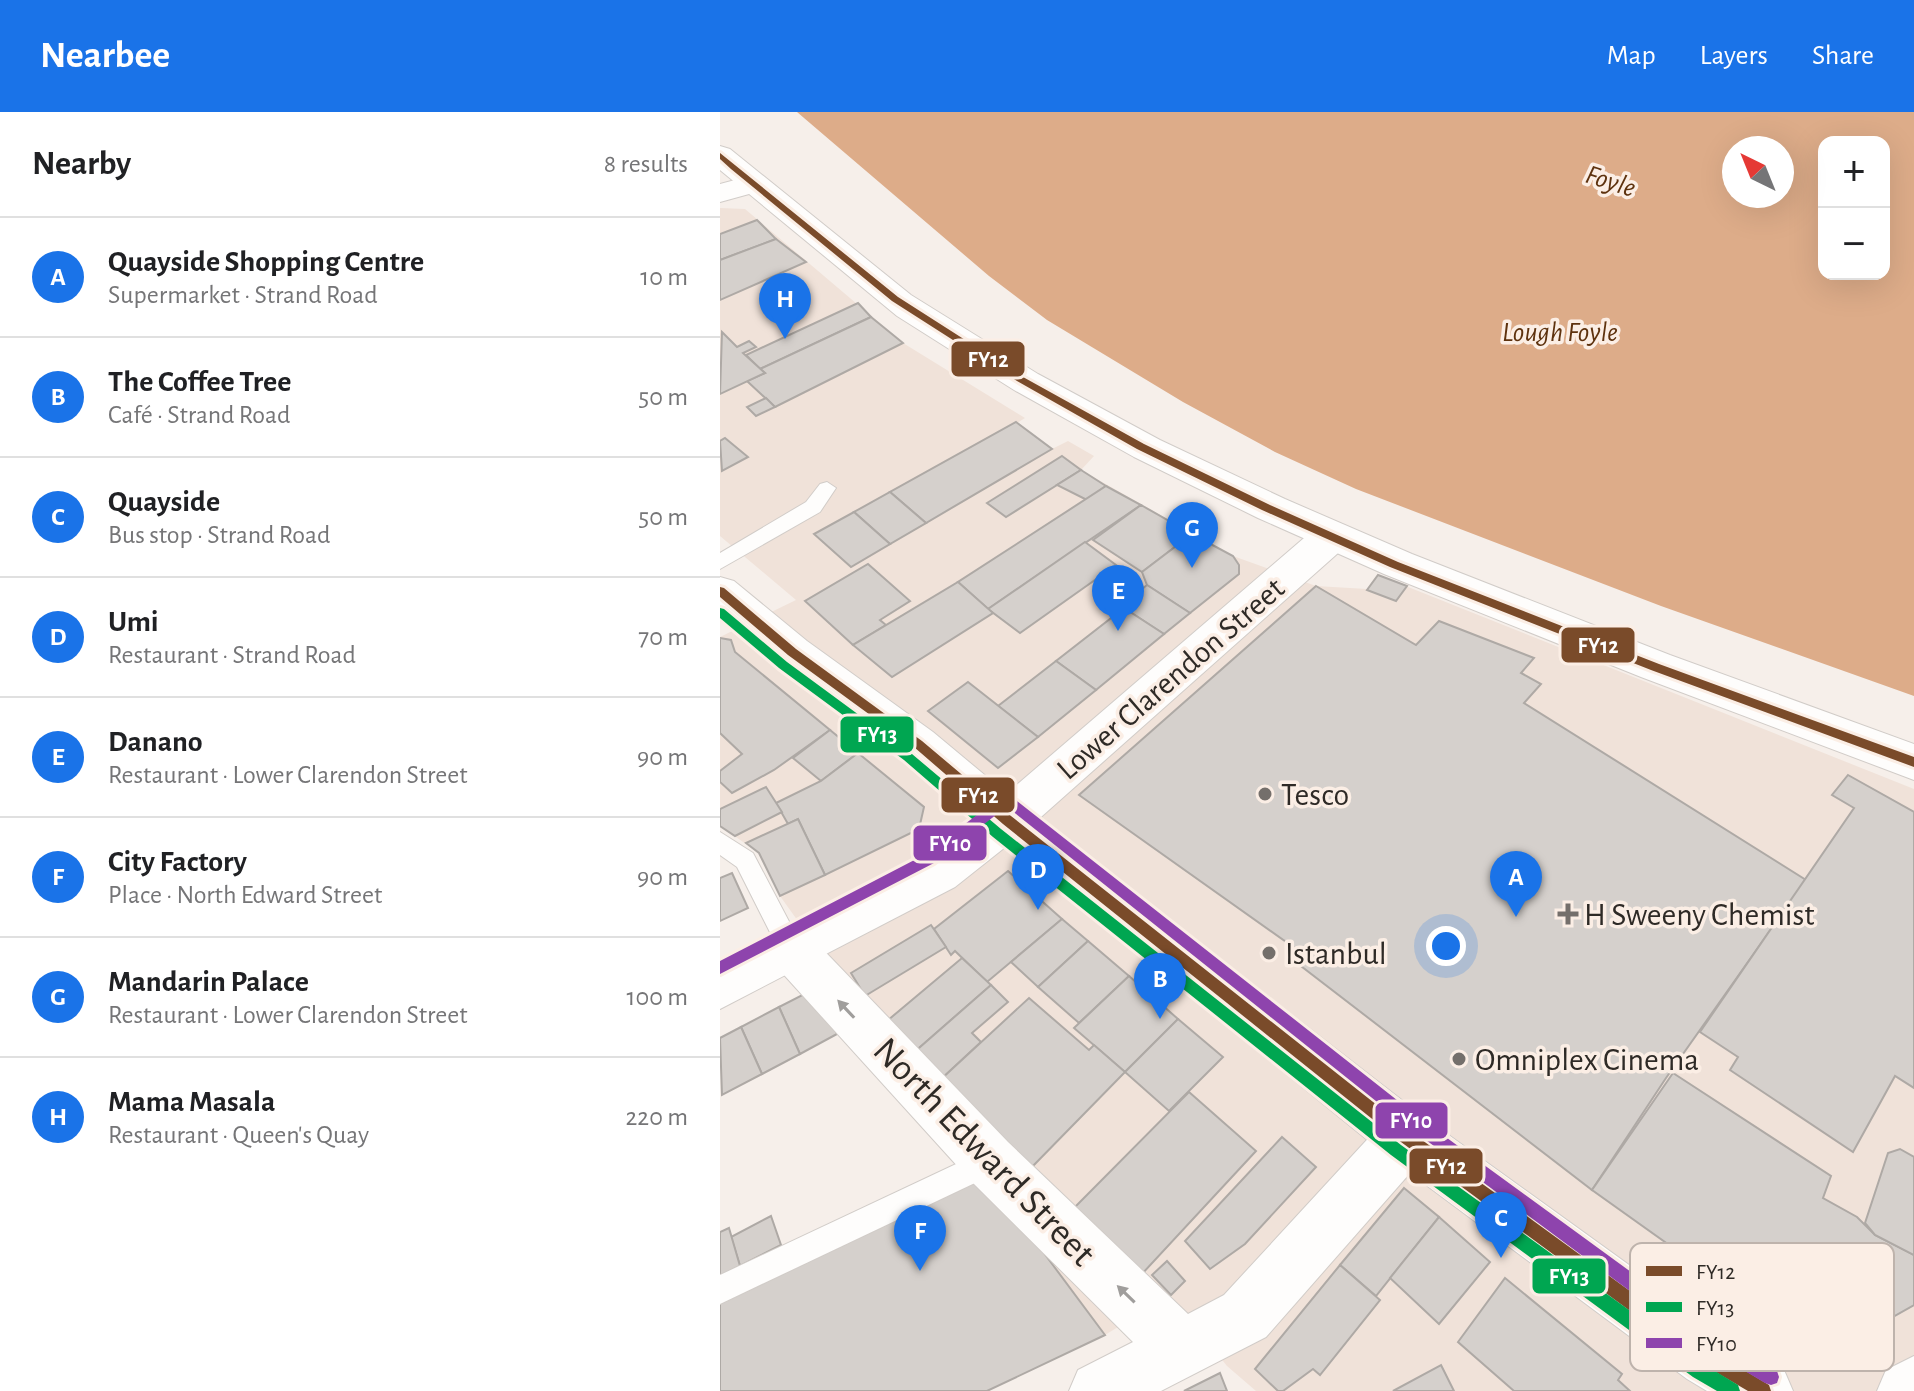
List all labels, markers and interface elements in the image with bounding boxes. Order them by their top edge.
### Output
text: Nearbee [40,37,170,75]
text: Map [1607,42,1656,70]
text: Layers [1700,42,1768,70]
text: Share [1812,42,1874,70]
north arrow [1722,136,1794,208]
map controls [1818,136,1890,280]
button: + [1818,136,1890,208]
text: Nearby [32,147,131,181]
text: 8 results [604,151,688,177]
water label: Foyle [1582,161,1639,203]
button: − [1818,208,1890,280]
text: Quayside Shopping Centre [108,247,424,277]
text: A [50,264,66,290]
text: 10 m [640,264,688,290]
pin: H [759,273,811,339]
text: Supermarket · Strand Road [108,282,378,308]
water label: Lough Foyle [1502,319,1618,347]
line badge: FY12 [950,340,1026,378]
text: FY12 [967,349,1009,371]
text: The Coffee Tree [108,367,291,397]
text: B [50,384,66,410]
text: 50 m [638,384,688,410]
text: Café · Strand Road [108,402,291,428]
text: Quayside [108,487,220,517]
pin: G [1166,502,1218,568]
text: C [51,504,65,530]
text: 50 m [638,504,688,530]
text: Bus stop · Strand Road [108,522,331,548]
pin: E [1092,565,1144,631]
street label: Lower Clarendon Street [1051,572,1290,786]
text: Umi [108,607,159,637]
text: D [49,624,67,650]
text: 70 m [638,624,688,650]
line badge: FY12 [1560,626,1636,664]
text: FY12 [1577,635,1619,657]
text: Restaurant · Strand Road [108,642,356,668]
line badge: FY13 [839,715,915,754]
text: FY13 [857,724,897,746]
text: Danano [108,727,203,757]
text: E [51,744,65,770]
text: 90 m [637,744,688,770]
text: Restaurant · Lower Clarendon Street [108,762,468,788]
line badge: FY12 [940,776,1016,814]
place label: Tesco [1281,779,1349,811]
text: FY12 [957,785,999,807]
marker: Tesco [1256,785,1274,803]
line badge: FY10 [912,824,988,862]
text: FY10 [929,833,971,855]
pin: D [1012,844,1064,910]
text: City Factory [108,847,247,877]
pin: A [1490,851,1542,917]
text: F [52,864,64,890]
text: 90 m [637,864,688,890]
text: Place · North Edward Street [108,882,382,908]
place label: H Sweeny Chemist [1584,899,1815,931]
marker: H Sweeny Chemist [1559,905,1577,923]
your location [1426,926,1466,966]
place label: Istanbul [1285,938,1387,970]
marker: Istanbul [1260,944,1278,962]
pin: B [1134,953,1186,1019]
text: Mandarin Palace [108,967,309,997]
text: G [50,984,66,1010]
text: 100 m [627,984,688,1010]
one-way arrow [838,999,856,1018]
text: Restaurant · Lower Clarendon Street [108,1002,468,1028]
street label: North Edward Street [865,1031,1102,1274]
place label: Omniplex Cinema [1475,1044,1699,1076]
marker: Omniplex Cinema [1450,1050,1468,1068]
text: Mama Masala [108,1087,275,1117]
line badge: FY10 [1374,1101,1449,1140]
text: H [49,1104,67,1130]
text: 220 m [626,1104,688,1130]
text: FY10 [1390,1110,1432,1132]
text: Restaurant · Queen's Quay [108,1122,369,1148]
line badge: FY12 [1408,1147,1484,1185]
text: FY12 [1425,1156,1467,1178]
pin: C [1475,1192,1527,1258]
pin: F [894,1205,946,1271]
legend [1630,1243,1894,1371]
line badge: FY13 [1531,1257,1607,1295]
text: FY12 [1696,1261,1735,1283]
text: FY13 [1549,1266,1589,1288]
one-way arrow [1117,1286,1136,1304]
text: FY13 [1696,1297,1734,1319]
text: FY10 [1696,1333,1737,1355]

